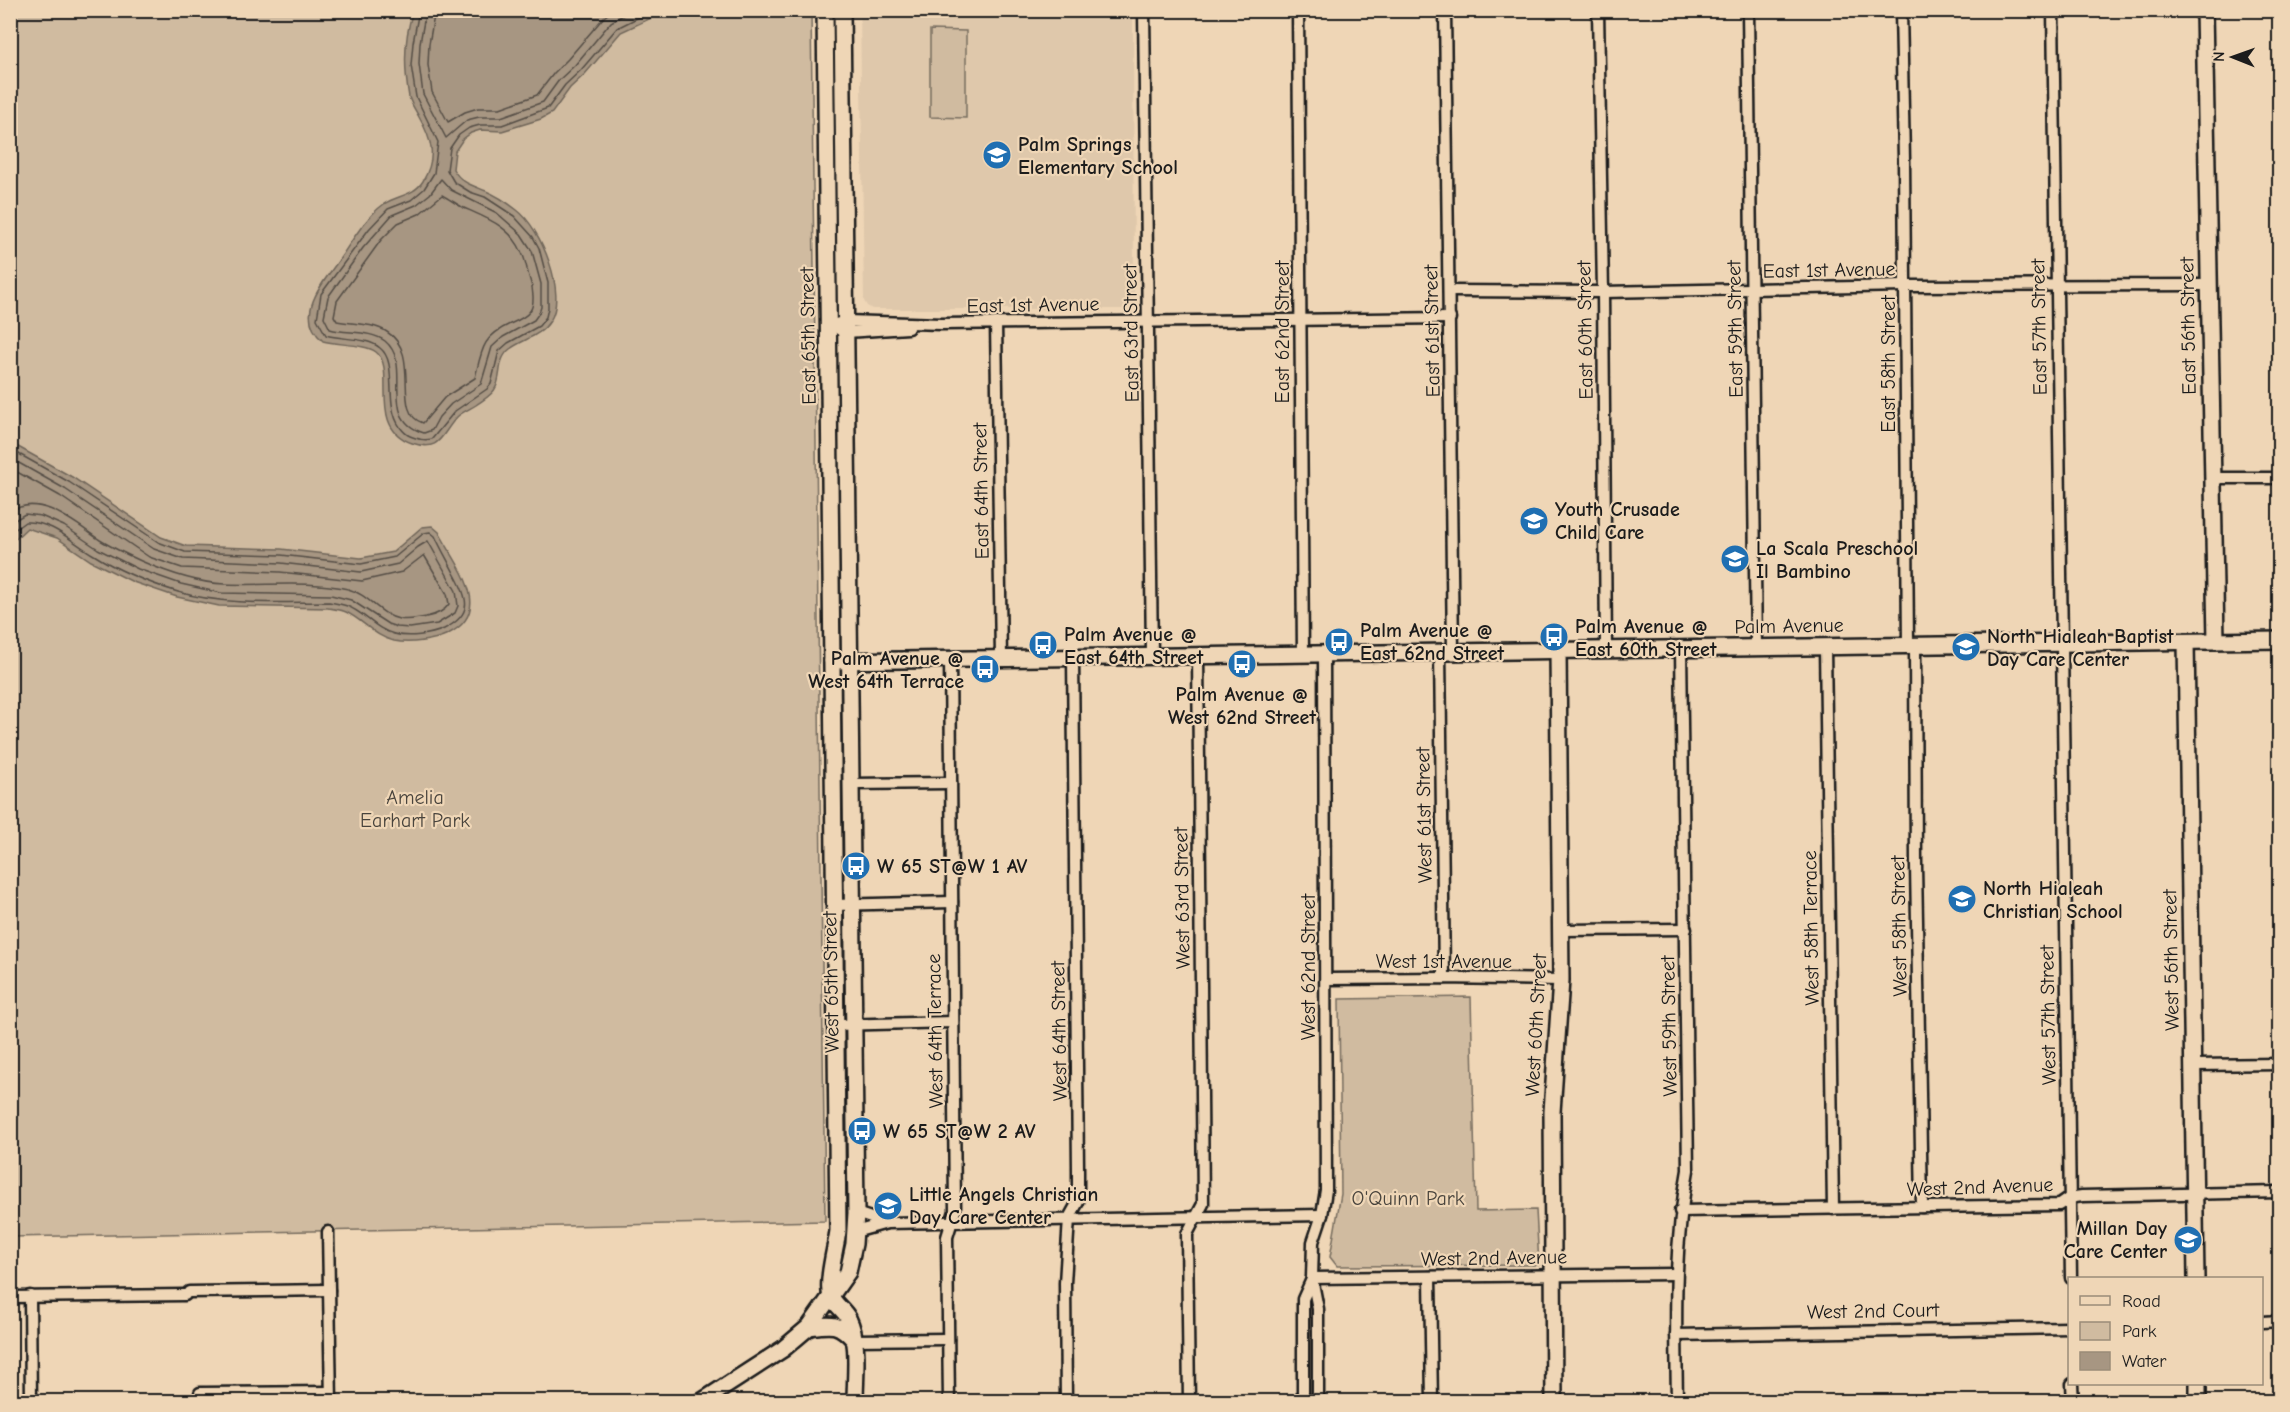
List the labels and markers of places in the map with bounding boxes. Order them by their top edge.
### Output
place label: Palm Springs Elementary School [1018,133,1178,179]
school or university icon: Palm Springs Elementary School [981,139,1013,171]
place label: Youth Crusade Child Care [1555,498,1680,544]
school or university icon: Youth Crusade Child Care [1518,505,1550,537]
place label: La Scala Preschool Il Bambino [1756,537,1918,583]
school or university icon: La Scala Preschool Il Bambino [1719,543,1751,575]
place label: Palm Avenue @ East 60th Street [1575,615,1717,661]
place label: Palm Avenue @ East 62nd Street [1360,619,1505,665]
bus stop icon: Palm Avenue @ East 60th Street [1538,621,1570,653]
place label: Palm Avenue @ East 64th Street [1064,623,1204,669]
place label: North Hialeah Baptist Day Care Center [1987,625,2174,671]
bus stop icon: Palm Avenue @ East 62nd Street [1323,626,1355,658]
bus stop icon: Palm Avenue @ East 64th Street [1027,629,1059,661]
school or university icon: North Hialeah Baptist Day Care Center [1950,631,1982,663]
place label: Palm Avenue @ West 64th Terrace [808,647,964,693]
bus stop icon: Palm Avenue @ West 62nd Street [1226,648,1258,680]
bus stop icon: Palm Avenue @ West 64th Terrace [969,653,1001,685]
place label: Palm Avenue @ West 62nd Street [1168,683,1316,729]
bus stop icon: W 65 ST@W 1 AV [840,850,872,882]
place label: W 65 ST@W 1 AV [877,855,1028,878]
place label: North Hialeah Christian School [1983,877,2123,923]
school or university icon: North Hialeah Christian School [1946,883,1978,915]
bus stop icon: W 65 ST@W 2 AV [846,1115,878,1147]
place label: W 65 ST@W 2 AV [883,1120,1036,1143]
place label: Little Angels Christian Day Care Center [909,1183,1098,1229]
school or university icon: Little Angels Christian Day Care Center [872,1190,904,1222]
place label: Millan Day Care Center [2064,1217,2168,1263]
school or university icon: Millan Day Care Center [2172,1224,2204,1256]

